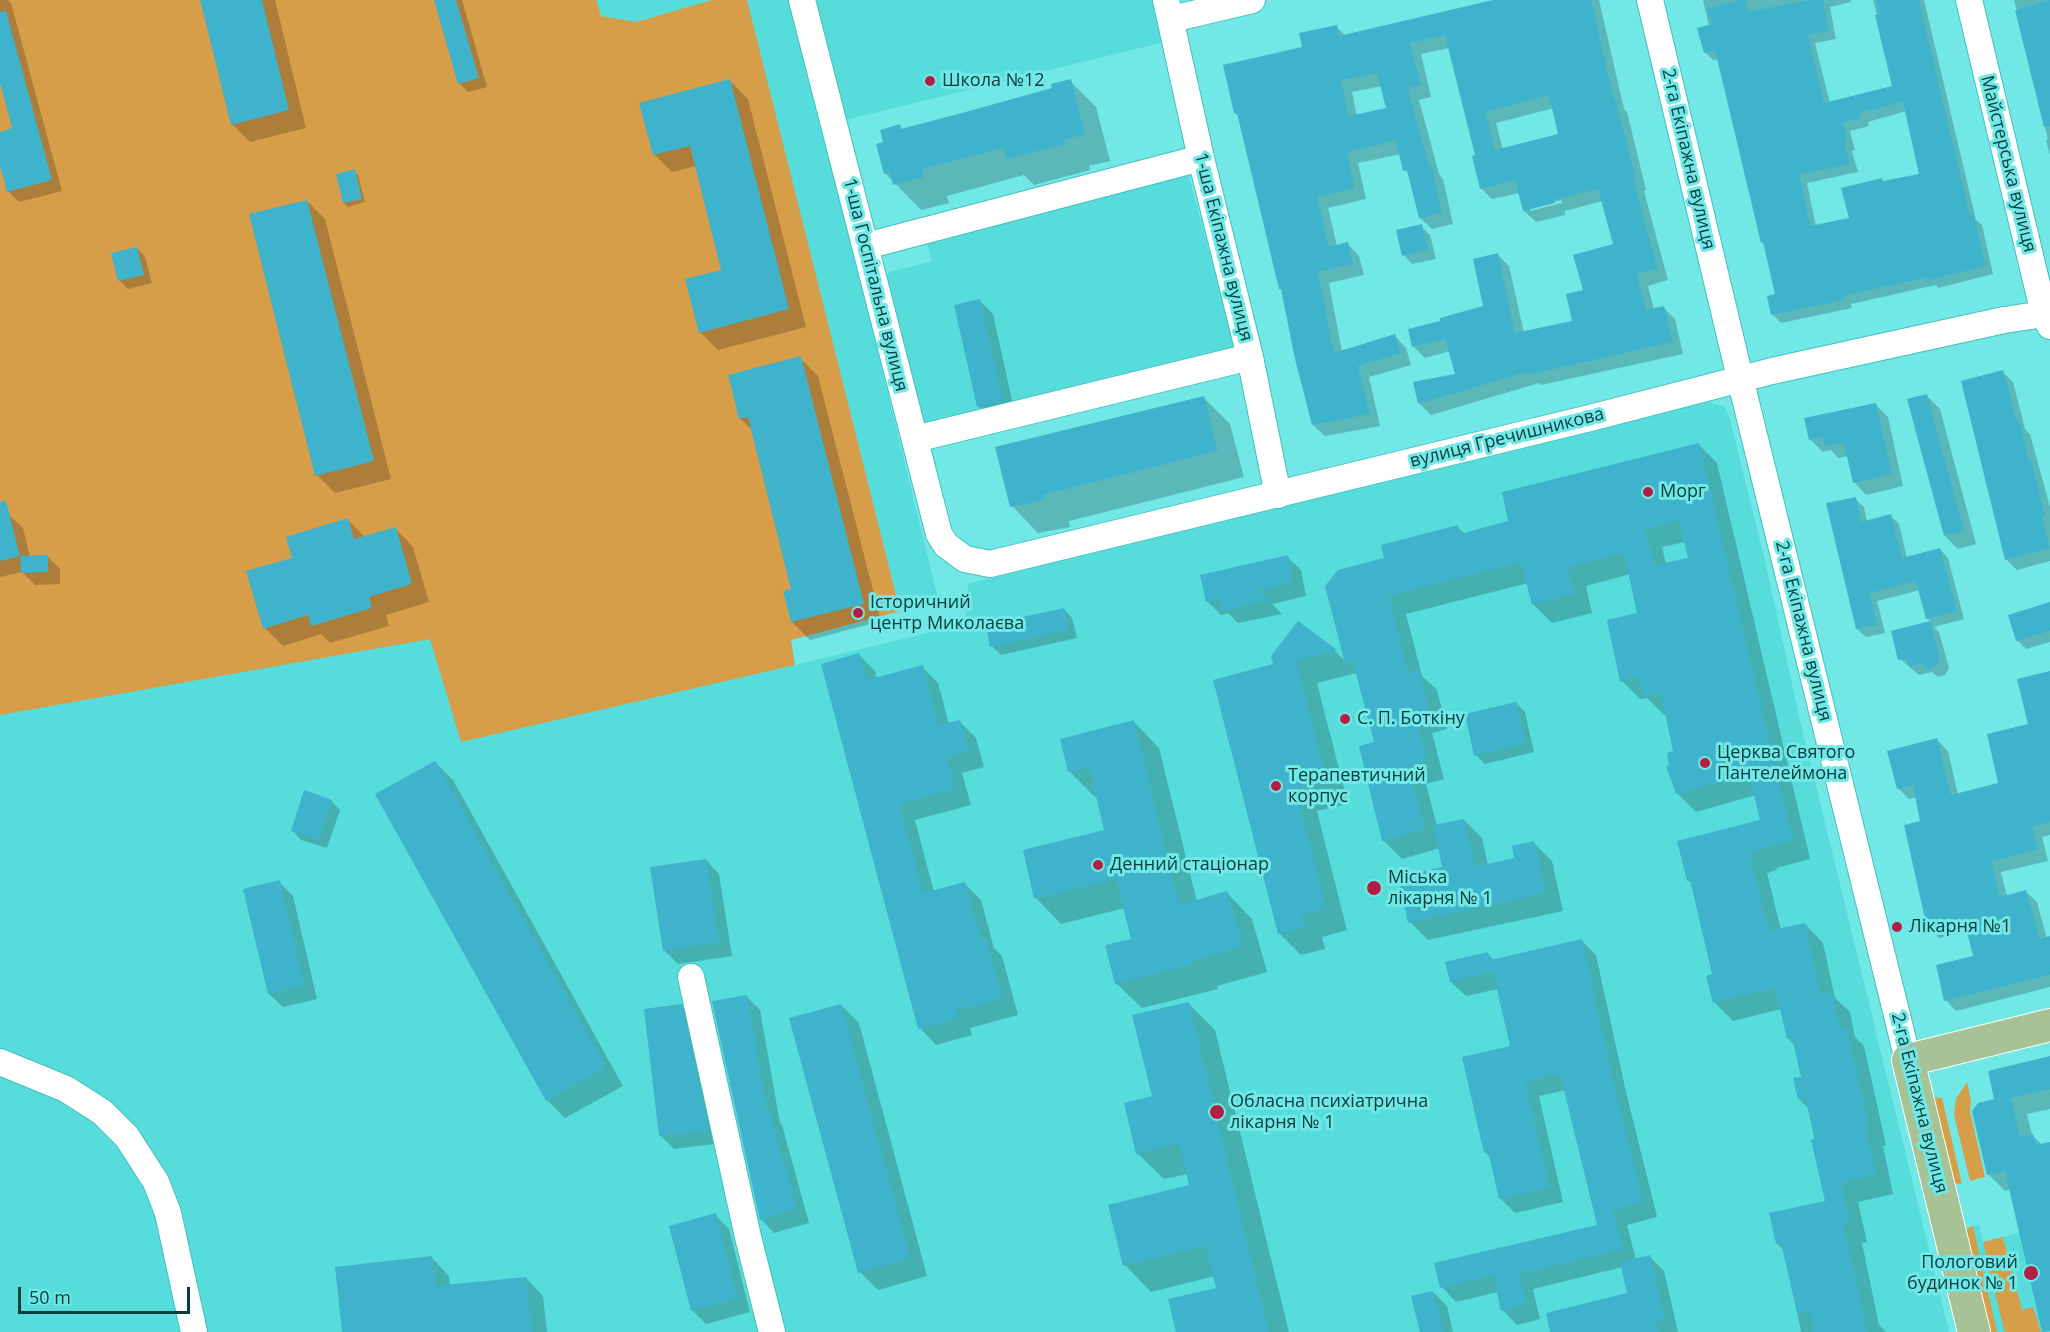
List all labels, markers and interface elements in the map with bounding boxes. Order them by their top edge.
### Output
street label: 2-га Екіпажна вулиця [1657,66,1719,252]
place label: Школа №12 [942,70,1045,92]
street label: Майстерська вулиця [1976,73,2040,255]
marker: Школа №12 [923,74,937,88]
street label: 1-ша Екіпажна вулиця [1189,151,1257,343]
street label: 1-ша Госпітальна вулиця [838,176,912,394]
street label: вулиця Гречишникова [1408,403,1606,473]
place label: Морг [1660,481,1706,503]
marker: Морг [1641,485,1655,499]
street label: 2-га Екіпажна вулиця [1770,539,1836,723]
place label: Історичний центр Миколаєва [870,592,1024,634]
marker: Історичний центр Миколаєва [851,606,865,620]
place label: С. П. Боткіну [1357,708,1465,730]
marker: С. П. Боткіну [1338,712,1352,726]
place label: Церква Святого Пантелеймона [1717,742,1855,784]
marker: Церква Святого Пантелеймона [1698,756,1712,770]
place label: Терапевтичний корпус [1288,765,1426,808]
marker: Терапевтичний корпус [1269,779,1283,793]
place label: Денний стаціонар [1110,854,1269,876]
marker: Денний стаціонар [1091,858,1105,872]
place label: Міська лікарня № 1 [1388,867,1492,910]
marker: Міська лікарня № 1 [1365,879,1383,897]
place label: Лікарня №1 [1909,916,2011,938]
marker: Лікарня №1 [1890,920,1904,934]
street label: 2-га Екіпажна вулиця [1886,1011,1952,1195]
place label: Обласна психіатрична лікарня № 1 [1230,1091,1428,1134]
marker: Обласна психіатрична лікарня № 1 [1208,1103,1226,1121]
place label: Пологовий будинок № 1 [1907,1252,2018,1294]
marker: Пологовий будинок № 1 [2022,1264,2040,1282]
scale bar [21,1275,194,1313]
text: 50 m [29,1285,71,1309]

